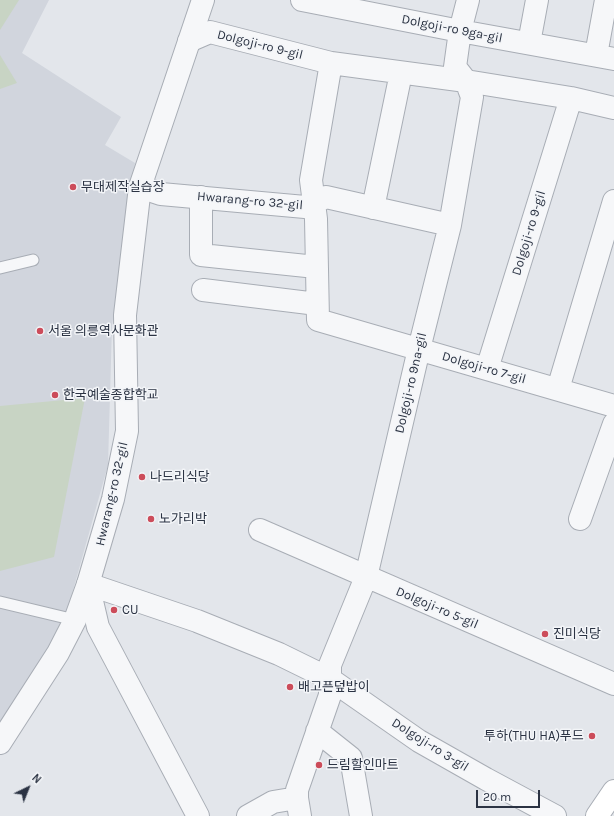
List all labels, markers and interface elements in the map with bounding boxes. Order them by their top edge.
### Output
street label: Dolgoji-ro 9ga-gil [400,12,504,46]
street label: Dolgoji-ro 9-gil [215,27,305,63]
place label: 무대제작실습장 [81,179,165,195]
marker: 무대제작실습장 [68,182,78,192]
street label: Hwarang-ro 32-gil [196,189,304,213]
street label: Dolgoji-ro 9-gil [509,189,549,277]
place label: 서울 의릉역사문화관 [48,323,159,339]
marker: 서울 의릉역사문화관 [35,326,45,336]
street label: Dolgoji-ro 9na-gil [392,331,430,435]
street label: Dolgoji-ro 7-gil [440,349,528,387]
place label: 한국예술종합학교 [63,387,159,403]
marker: 한국예술종합학교 [50,390,60,400]
street label: Hwarang-ro 32-gil [92,440,132,548]
place label: 나드리식당 [150,469,210,485]
marker: 나드리식당 [137,472,147,482]
place label: 노가리박 [159,511,207,527]
marker: 노가리박 [146,514,156,524]
street label: Dolgoji-ro 5-gil [394,584,480,632]
place label: CU [122,602,138,618]
marker: CU [109,605,119,615]
place label: 진미식당 [553,626,601,642]
marker: 진미식당 [540,629,550,639]
place label: 배고픈덮밥이 [298,679,370,695]
marker: 배고픈덮밥이 [285,682,295,692]
street label: Dolgoji-ro 3-gil [388,715,472,775]
place label: 투하(THU HA)푸드 [484,728,584,744]
marker: 투하(THU HA)푸드 [587,731,597,741]
place label: 드림할인마트 [327,757,399,773]
marker: 드림할인마트 [314,760,324,770]
north arrow [8,768,48,808]
text: N [29,771,44,786]
scale bar [478,782,542,808]
text: 20 m [483,790,511,804]

